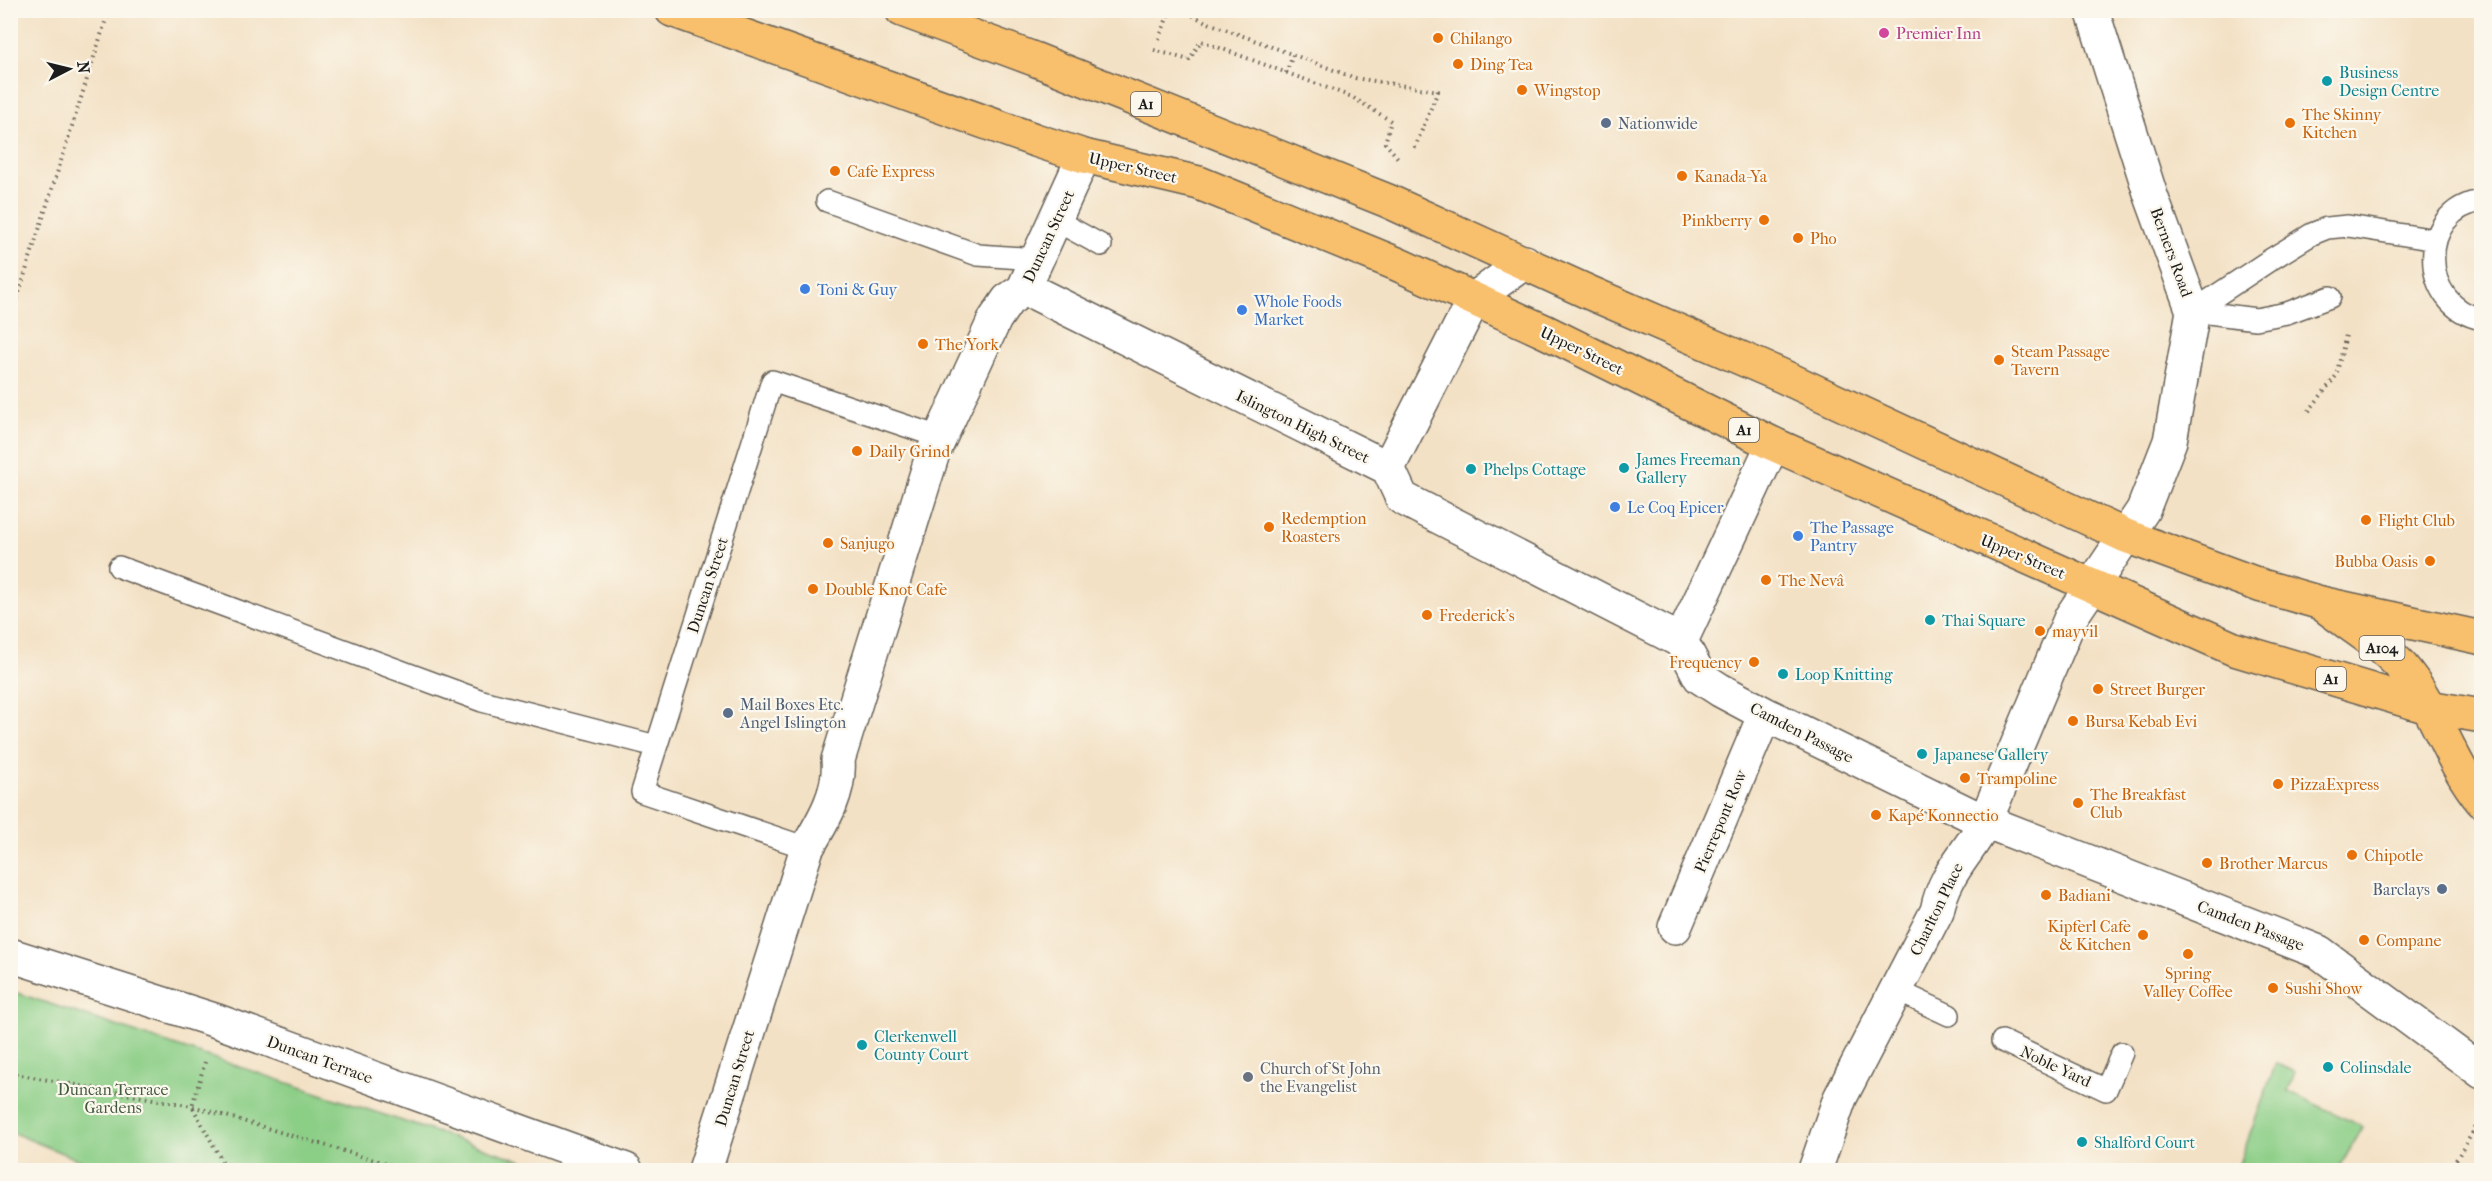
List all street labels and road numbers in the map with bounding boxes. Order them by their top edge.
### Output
road number: A1 [1131,92,1161,116]
street label: Upper Street [1087,148,1179,187]
street label: Duncan Street [1019,187,1078,285]
street label: Berners Road [2147,205,2197,300]
street label: Upper Street [1537,322,1627,379]
street label: Islington High Street [1233,386,1373,467]
road number: A1 [1729,418,1759,442]
street label: Upper Street [1978,530,2068,583]
street label: Duncan Street [683,534,732,636]
road number: A104 [2360,636,2404,660]
road number: A1 [2316,667,2346,691]
street label: Camden Passage [1747,698,1857,767]
street label: Pierrepont Row [1690,766,1751,875]
street label: Charlton Place [1906,860,1967,959]
street label: Camden Passage [2195,896,2307,955]
street label: Duncan Street [711,1027,758,1129]
street label: Duncan Terrace [264,1032,375,1087]
street label: Noble Yard [2017,1042,2095,1091]

